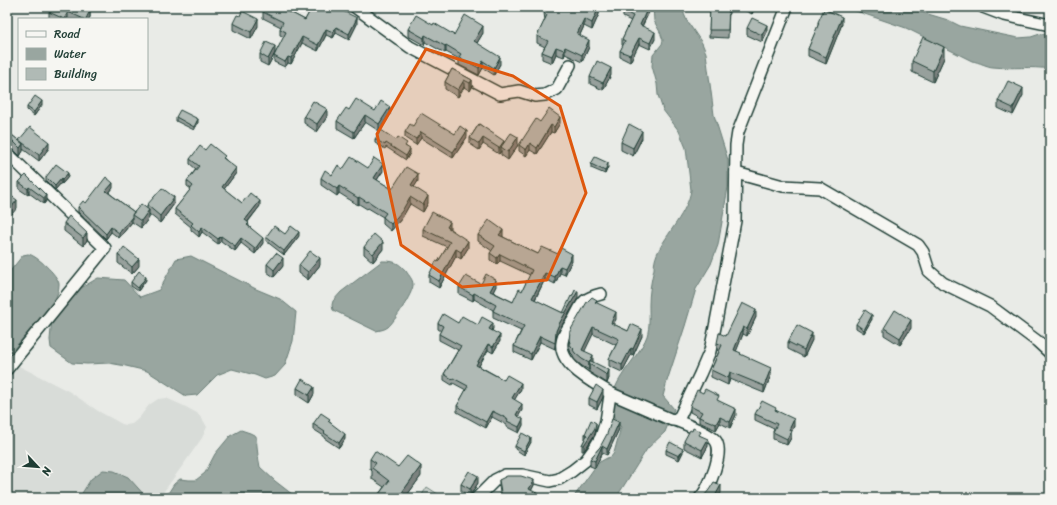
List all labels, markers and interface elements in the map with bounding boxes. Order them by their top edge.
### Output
legend [18,18,148,90]
text: Road [54,23,81,45]
text: Water [54,43,87,65]
text: Building [54,63,97,85]
north arrow [18,447,58,487]
text: N [36,463,57,479]

